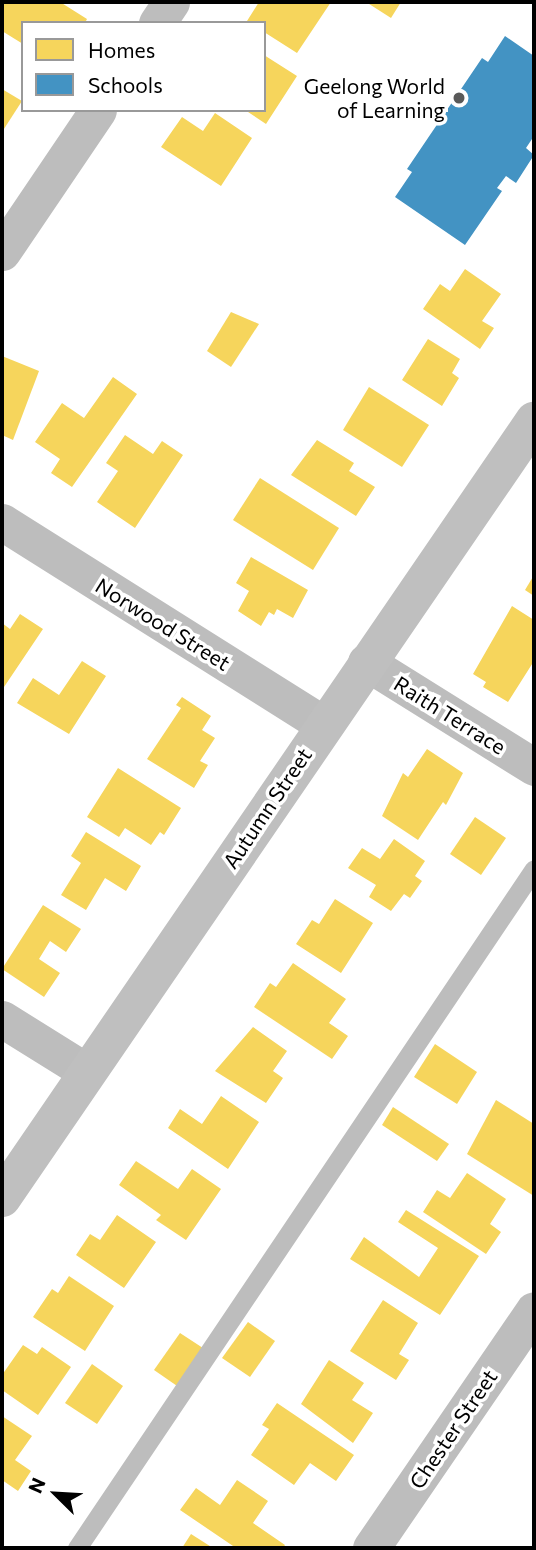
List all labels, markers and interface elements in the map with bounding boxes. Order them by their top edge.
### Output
legend [21,21,266,112]
text: Homes [88,37,155,62]
text: Schools [88,72,163,97]
place label: Geelong World of Learning [304,73,445,123]
marker: Geelong World of Learning [451,90,467,106]
street label: Norwood Street [91,573,235,675]
street label: Raith Terrace [389,671,511,759]
street label: Autumn Street [217,743,317,873]
street label: Chester Street [404,1365,502,1493]
north arrow [21,1459,91,1529]
text: N [23,1474,50,1496]

